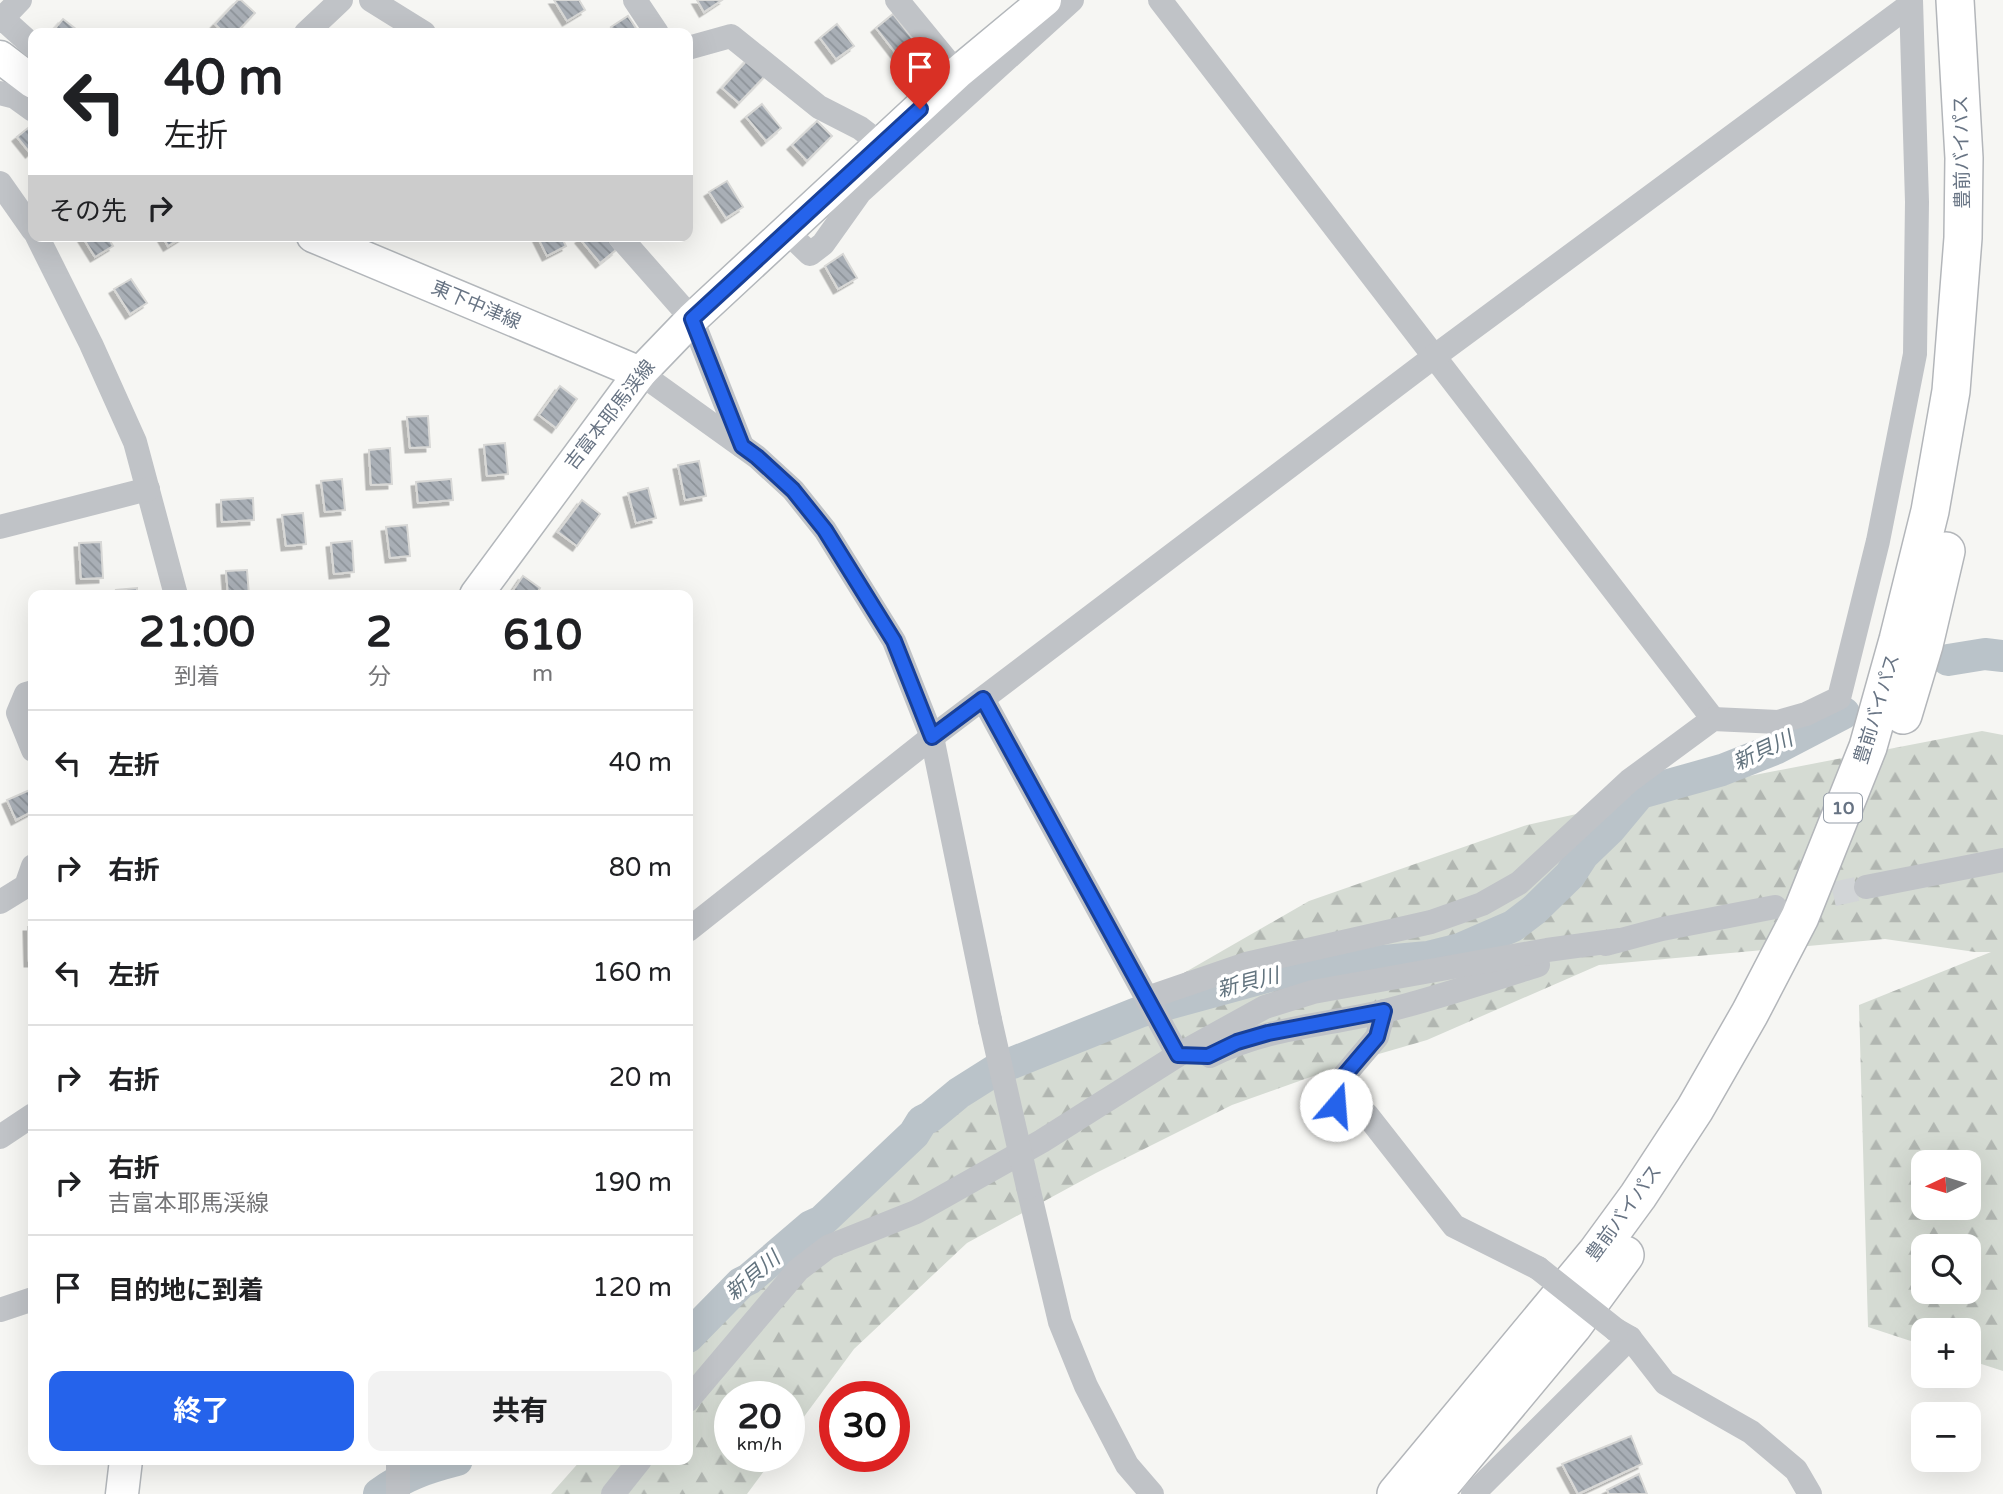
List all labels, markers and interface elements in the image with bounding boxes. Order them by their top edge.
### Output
pin [890,37,950,109]
icon: arrive [901,48,939,86]
text: 40 m [164,49,283,108]
icon: left [49,56,140,147]
street label: 豊前バイパス [1950,95,1974,209]
text: 左折 [164,117,228,155]
icon: right [141,189,179,227]
text: その先 [49,196,127,227]
street label: 東下中津線 [428,276,524,334]
street label: 吉富本耶馬渓線 [560,356,660,474]
text: 21:00 [139,607,255,658]
text: 2 [366,607,392,658]
text: 610 [503,610,582,661]
street label: 豊前バイパス [1850,651,1904,767]
text: m [532,660,553,688]
text: 到着 [174,663,220,691]
text: 分 [368,663,391,691]
water label: 新貝川 [1729,726,1799,776]
icon: left [49,744,87,782]
text: 40 m [609,747,672,778]
text: 左折 [108,750,160,781]
road number: 10 [1824,794,1862,822]
icon: right [49,849,87,887]
text: 80 m [609,852,672,883]
text: 右折 [108,855,160,886]
icon: left [49,954,87,992]
text: 160 m [592,957,672,988]
text: 左折 [108,960,160,991]
water label: 新貝川 [1214,963,1284,1003]
icon: right [49,1059,87,1097]
text: 20 m [609,1062,672,1093]
text: 右折 [108,1065,160,1096]
position arrow [1299,1068,1373,1142]
north arrow [1911,1150,1981,1220]
map controls [1911,1150,1981,1472]
text: 右折 [108,1153,160,1184]
street label: 豊前バイパス [1582,1161,1666,1265]
icon: right [49,1164,87,1202]
text: 190 m [592,1167,672,1198]
text: 吉富本耶馬渓線 [108,1190,269,1218]
button: search [1911,1234,1981,1304]
water label: 新貝川 [721,1245,787,1306]
icon: arrive [49,1269,87,1307]
text: 120 m [592,1272,672,1303]
text: 目的地に到着 [108,1275,264,1306]
button: + [1911,1318,1981,1388]
button: 終了 [49,1371,354,1451]
button: 共有 [368,1371,672,1451]
speed limit sign: 30 [819,1381,910,1472]
text: 20 [738,1396,781,1438]
button: − [1911,1402,1981,1472]
text: km/h [737,1433,782,1455]

